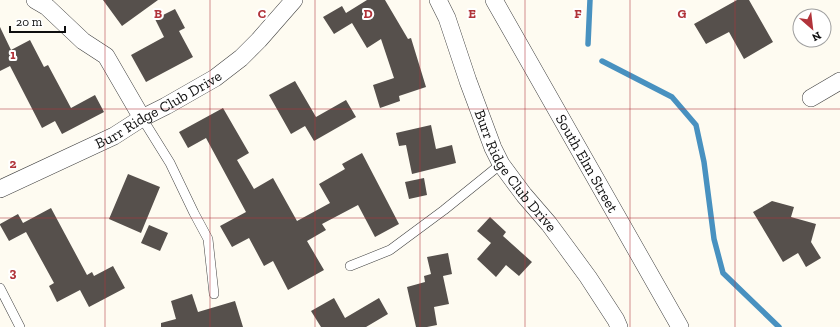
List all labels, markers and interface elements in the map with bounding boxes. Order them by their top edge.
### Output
text: B [154,6,162,21]
text: C [258,6,266,21]
text: D [363,6,373,21]
text: E [468,6,476,21]
text: F [574,6,582,21]
text: G [678,6,687,21]
scale bar [10,8,65,34]
north arrow [792,8,832,48]
text: 20 m [16,15,43,29]
text: N [809,29,823,44]
text: 1 [10,47,16,62]
street label: Burr Ridge Club Drive [92,67,225,153]
street label: Burr Ridge Club Drive [470,107,561,235]
street label: South Elm Street [552,111,622,216]
text: 2 [10,156,17,171]
text: 3 [10,265,17,280]

